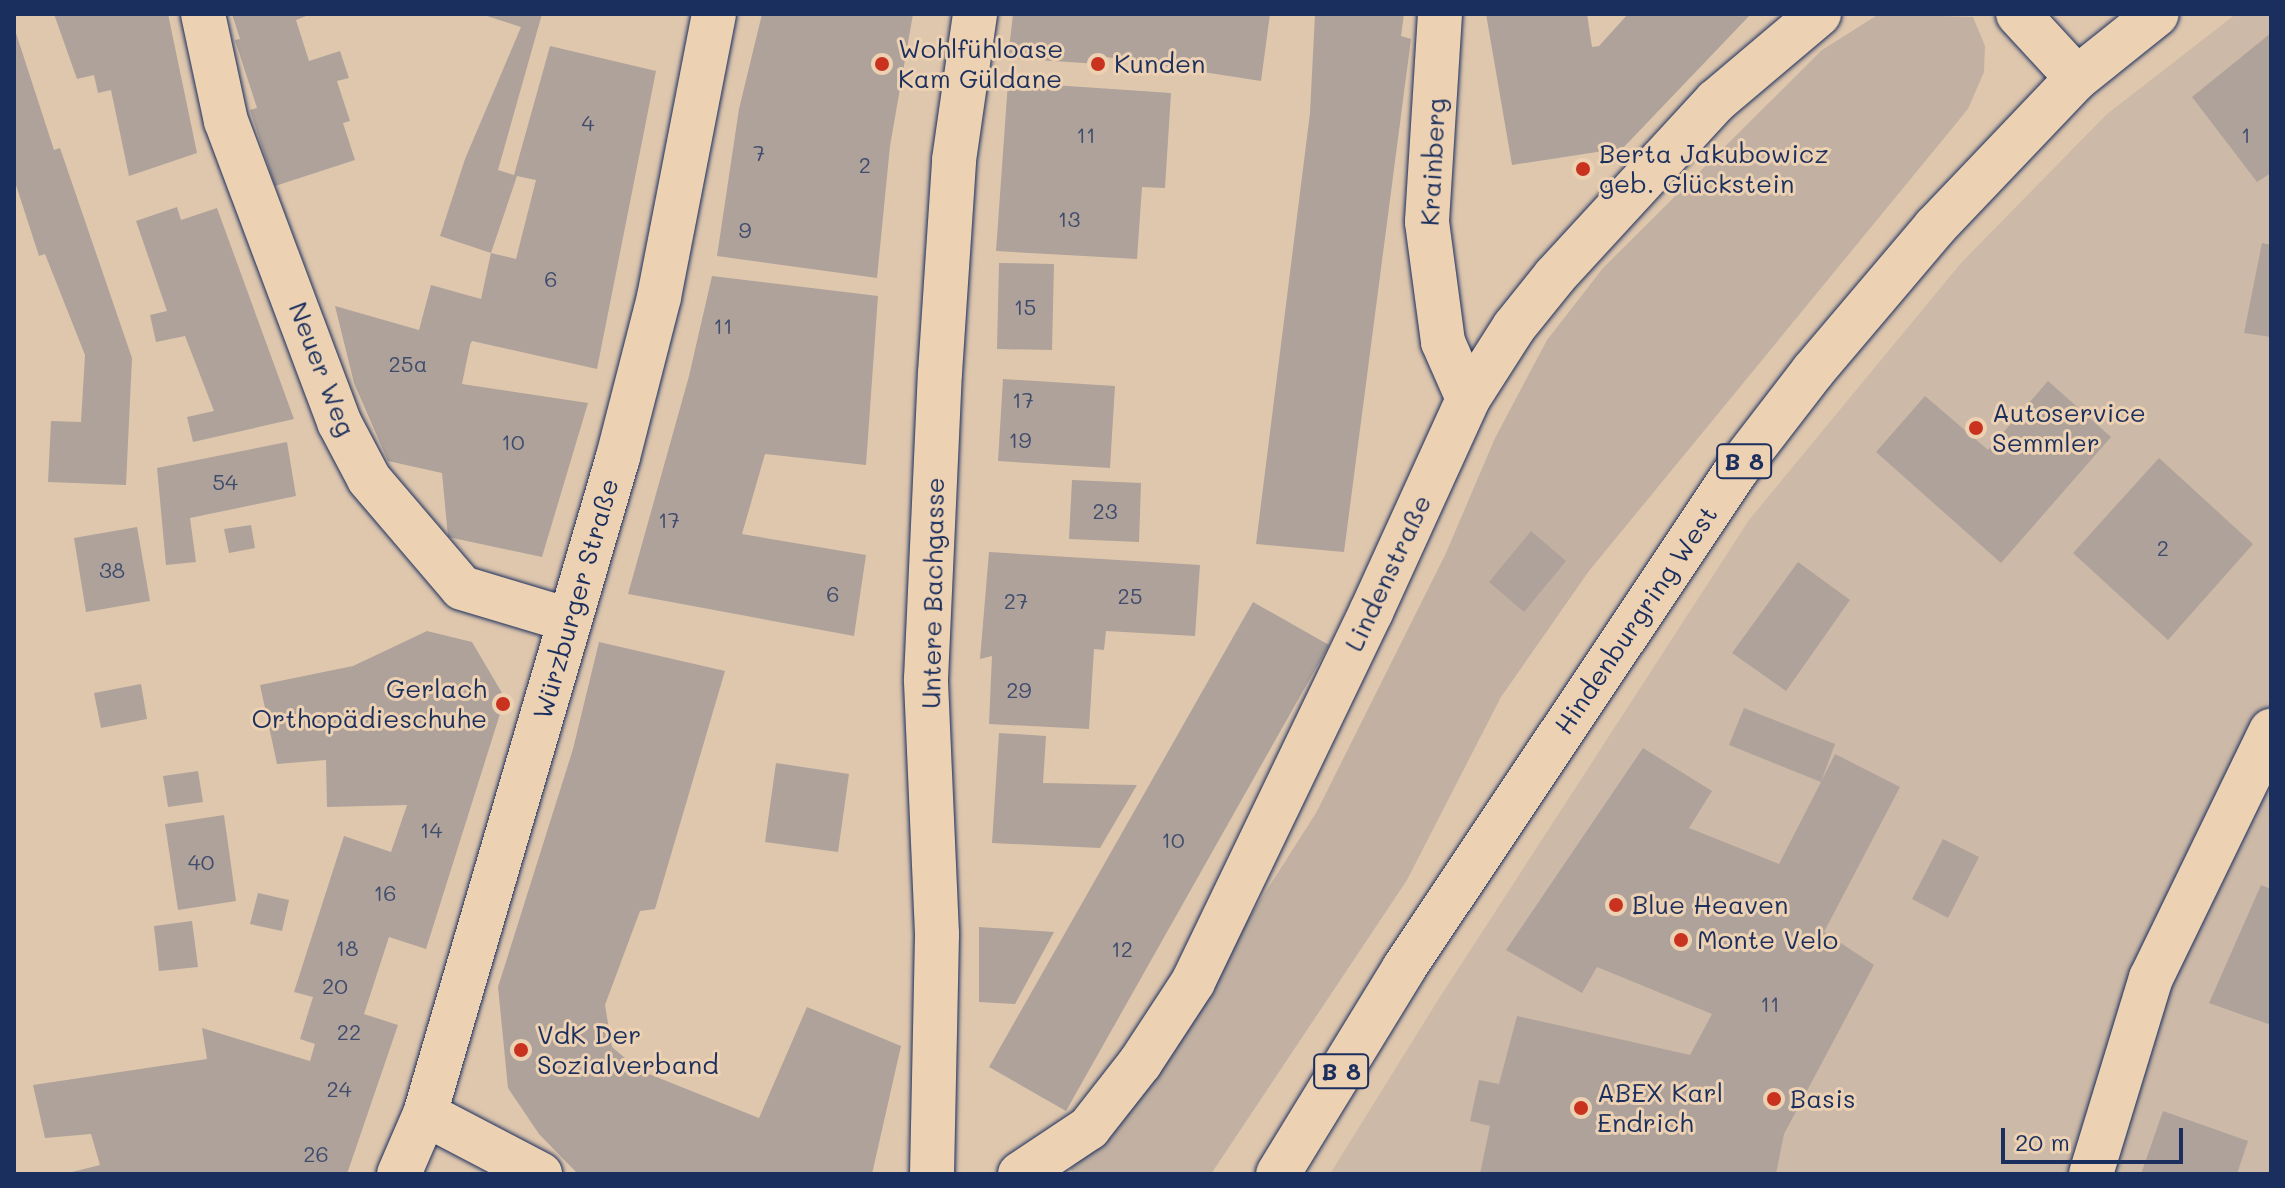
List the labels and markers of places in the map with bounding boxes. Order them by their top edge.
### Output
place label: Wohlfühloase Kam Güldane [898,33,1063,94]
place label: Kunden [1114,48,1205,80]
marker: Wohlfühloase Kam Güldane [873,55,891,73]
marker: Kunden [1089,55,1107,73]
place label: Berta Jakubowicz geb. Glückstein [1599,138,1829,200]
marker: Berta Jakubowicz geb. Glückstein [1574,160,1592,178]
place label: Autoservice Semmler [1992,397,2146,458]
marker: Autoservice Semmler [1967,419,1985,437]
place label: Gerlach Orthopädieschuhe [251,673,487,734]
marker: Gerlach Orthopädieschuhe [494,695,512,713]
place label: Blue Heaven [1632,889,1788,921]
marker: Blue Heaven [1607,896,1625,914]
place label: Monte Velo [1697,924,1838,956]
marker: Monte Velo [1672,931,1690,949]
place label: VdK Der Sozialverband [537,1019,719,1080]
marker: VdK Der Sozialverband [512,1041,530,1059]
place label: ABEX Karl Endrich [1597,1077,1723,1138]
place label: Basis [1790,1083,1856,1115]
marker: Basis [1765,1090,1783,1108]
marker: ABEX Karl Endrich [1572,1099,1590,1117]

